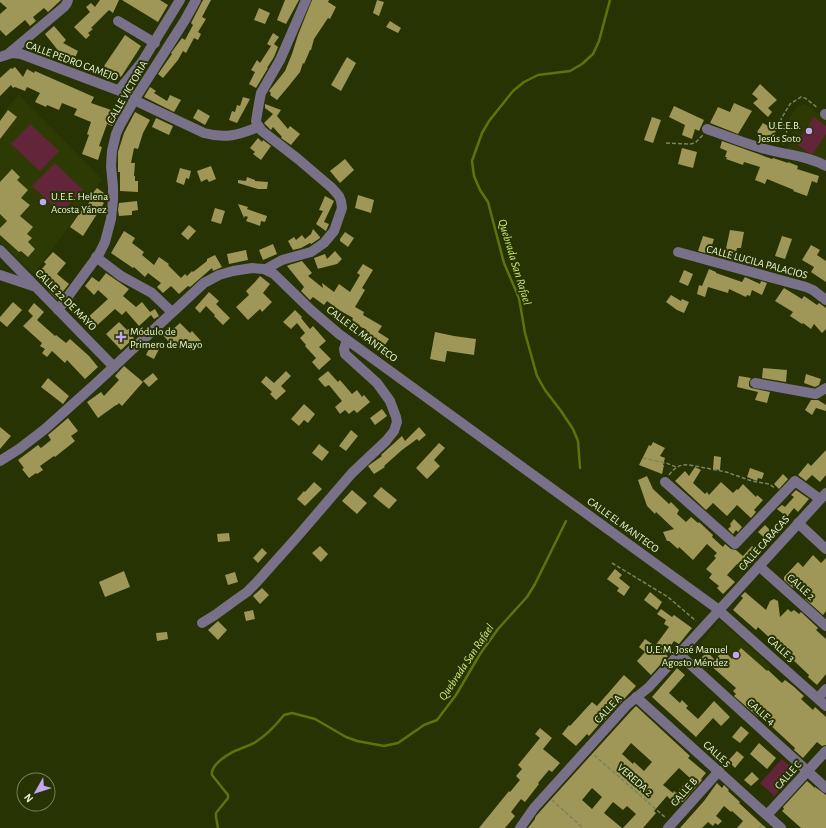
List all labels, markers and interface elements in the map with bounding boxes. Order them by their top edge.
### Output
street label: CALLE PEDRO CAMEJO [24,39,120,83]
street label: CALLE VICTORIA [105,58,150,125]
place label: U.E.E.B. Jesús Soto [758,120,801,144]
marker: U.E.E.B. Jesús Soto [804,126,814,136]
place label: U.E.E. Helena Acosta Yánez [51,191,108,215]
marker: U.E.E. Helena Acosta Yánez [38,197,48,207]
water label: Quebrada San Rafael [495,218,534,307]
street label: CALLE LUCILA PALACIOS [705,243,809,281]
street label: CALLE 22 DE MAYO [33,267,99,333]
street label: CALLE EL MANTECO [324,304,400,364]
place label: Módulo de Primero de Mayo [130,326,202,350]
marker: Módulo de Primero de Mayo [115,331,127,343]
street label: CALLE EL MANTECO [585,495,661,555]
street label: CALLE CARACAS [736,513,792,573]
street label: CALLE 2 [785,572,817,602]
water label: Quebrada San Rafael [436,622,497,703]
street label: CALLE 3 [765,634,797,664]
place label: U.E.M. José Manuel Agosto Méndez [646,644,728,668]
marker: U.E.M. José Manuel Agosto Méndez [731,650,741,660]
street label: CALLE A [592,692,624,725]
street label: CALLE 4 [745,697,777,727]
street label: CALLE 5 [701,739,733,769]
street label: CALLE C [773,758,804,791]
street label: VEREDA 2 [615,762,655,798]
north arrow [16,772,56,812]
street label: CALLE B [668,776,700,808]
text: N [22,792,35,804]

